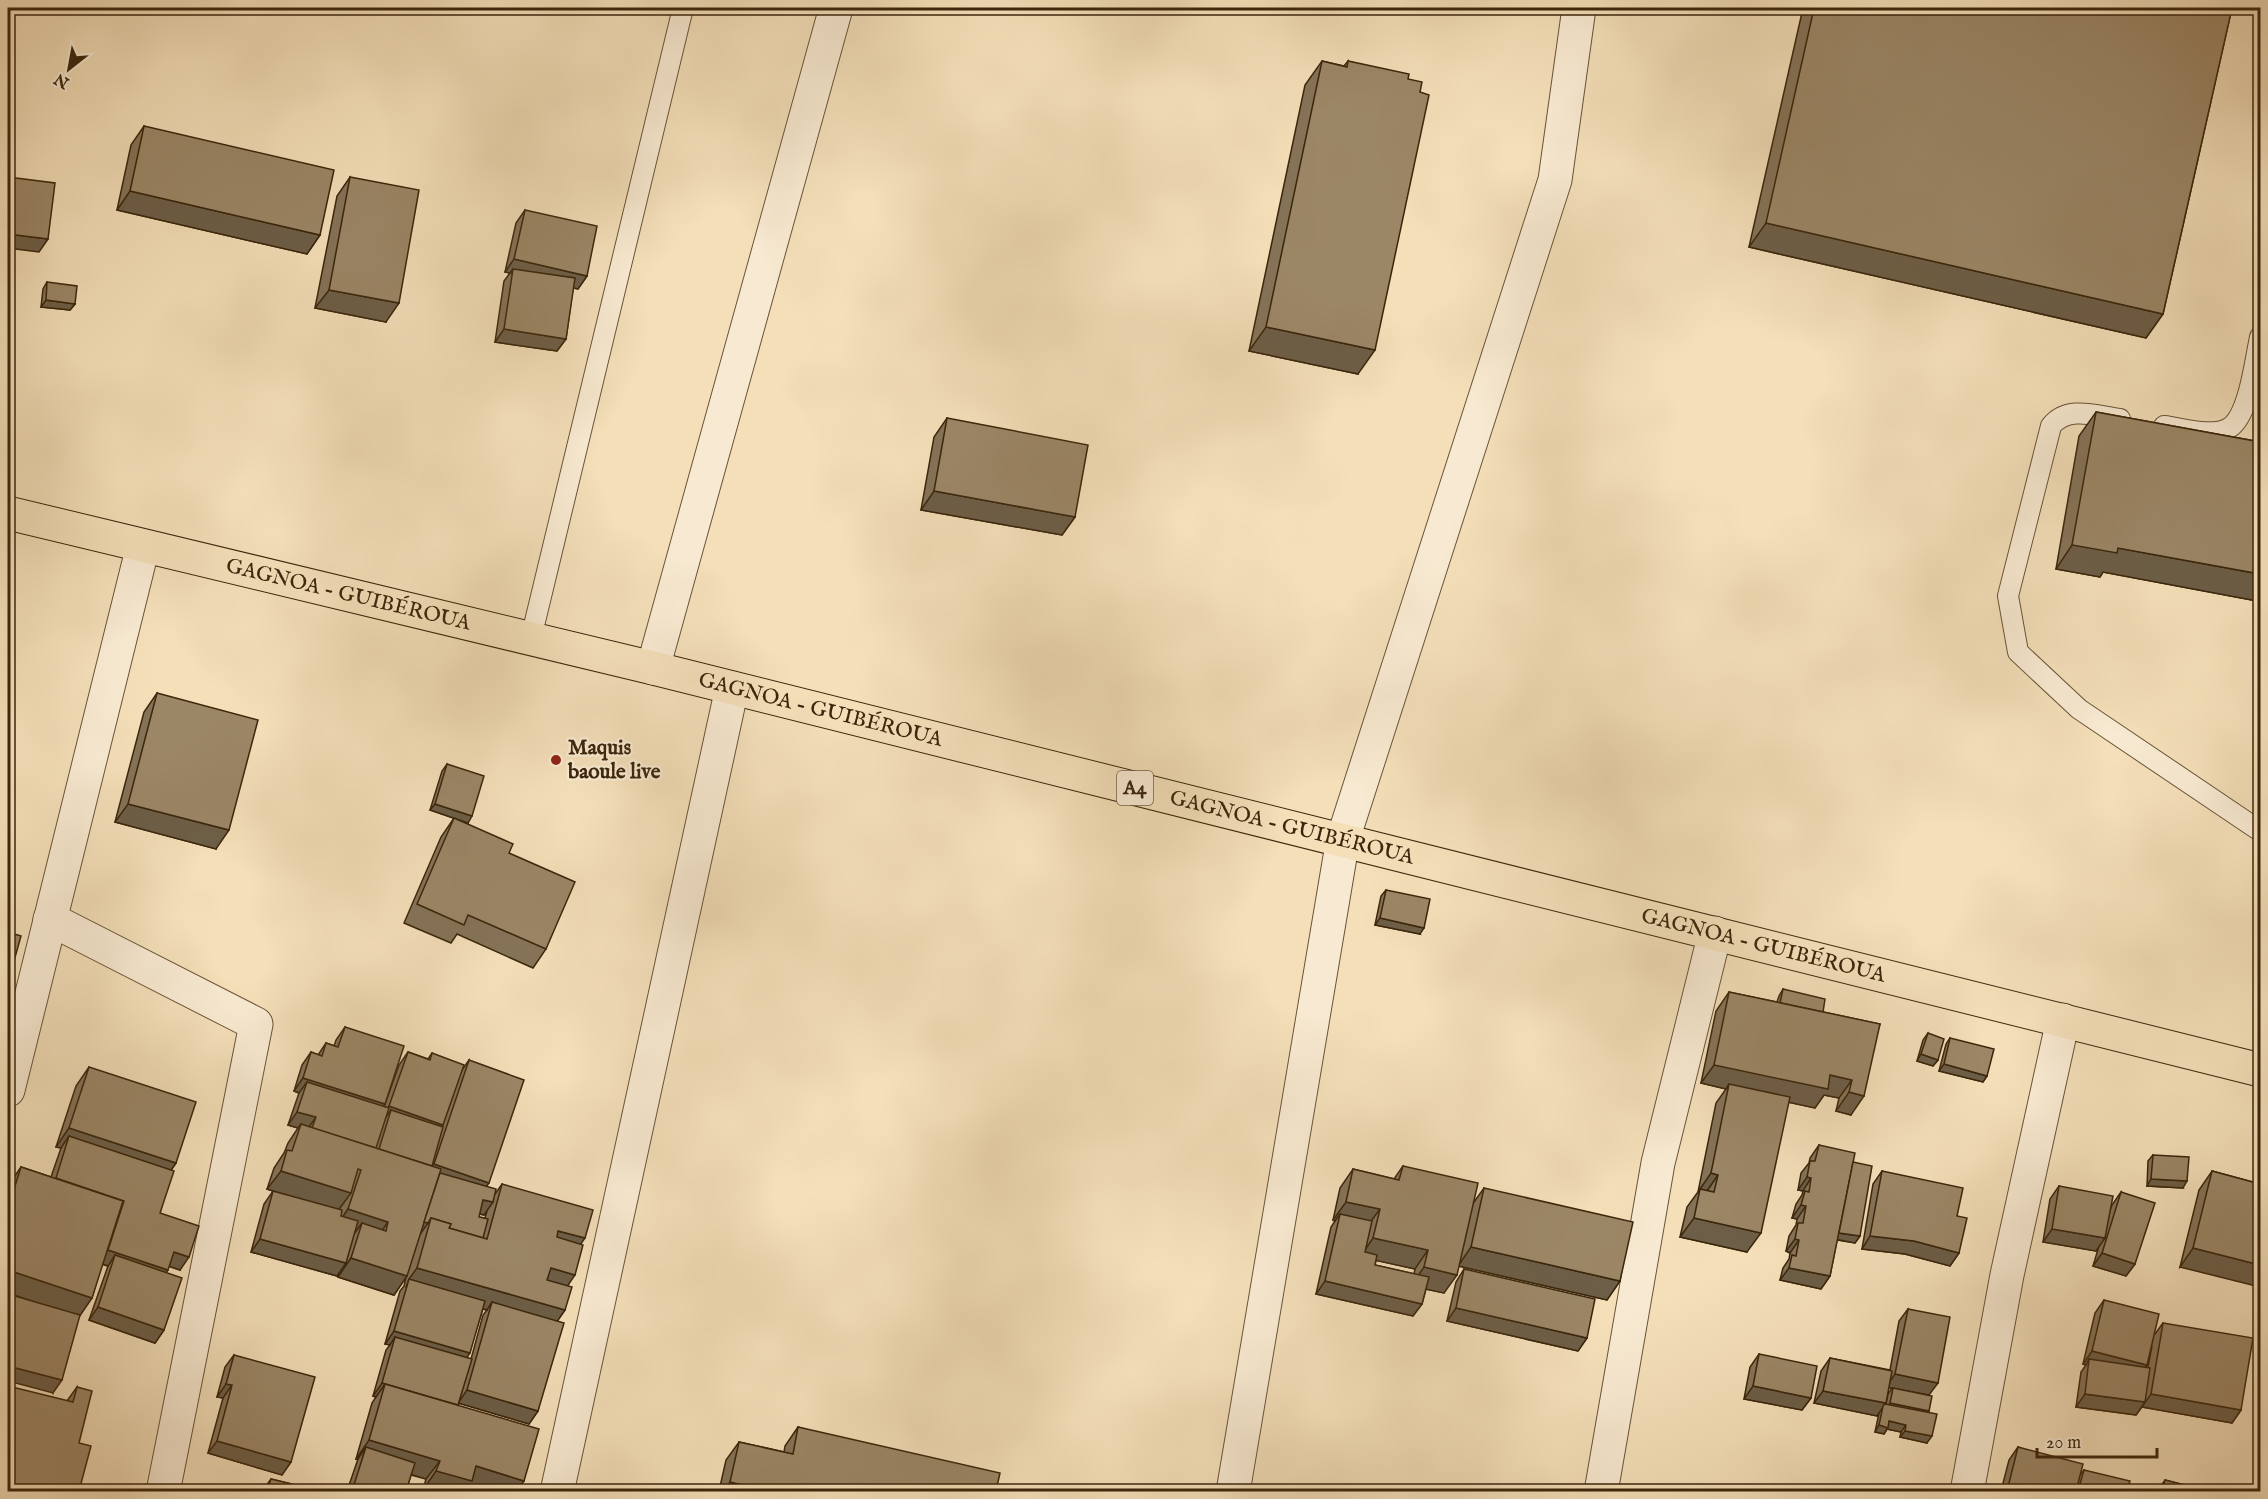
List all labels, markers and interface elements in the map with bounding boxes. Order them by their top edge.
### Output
north arrow [39,39,99,99]
text: N [51,68,74,93]
street label: GAGNOA - GUIBÉROUA [223,552,474,637]
street label: GAGNOA - GUIBÉROUA [696,666,946,754]
place label: Maquis baoule live [567,735,661,786]
marker: Maquis baoule live [549,753,563,767]
road number: A4 [1117,771,1153,805]
street label: GAGNOA - GUIBÉROUA [1167,784,1418,872]
street label: GAGNOA - GUIBÉROUA [1639,902,1889,989]
scale bar [2037,1421,2157,1459]
text: 20 m [2046,1432,2081,1455]

